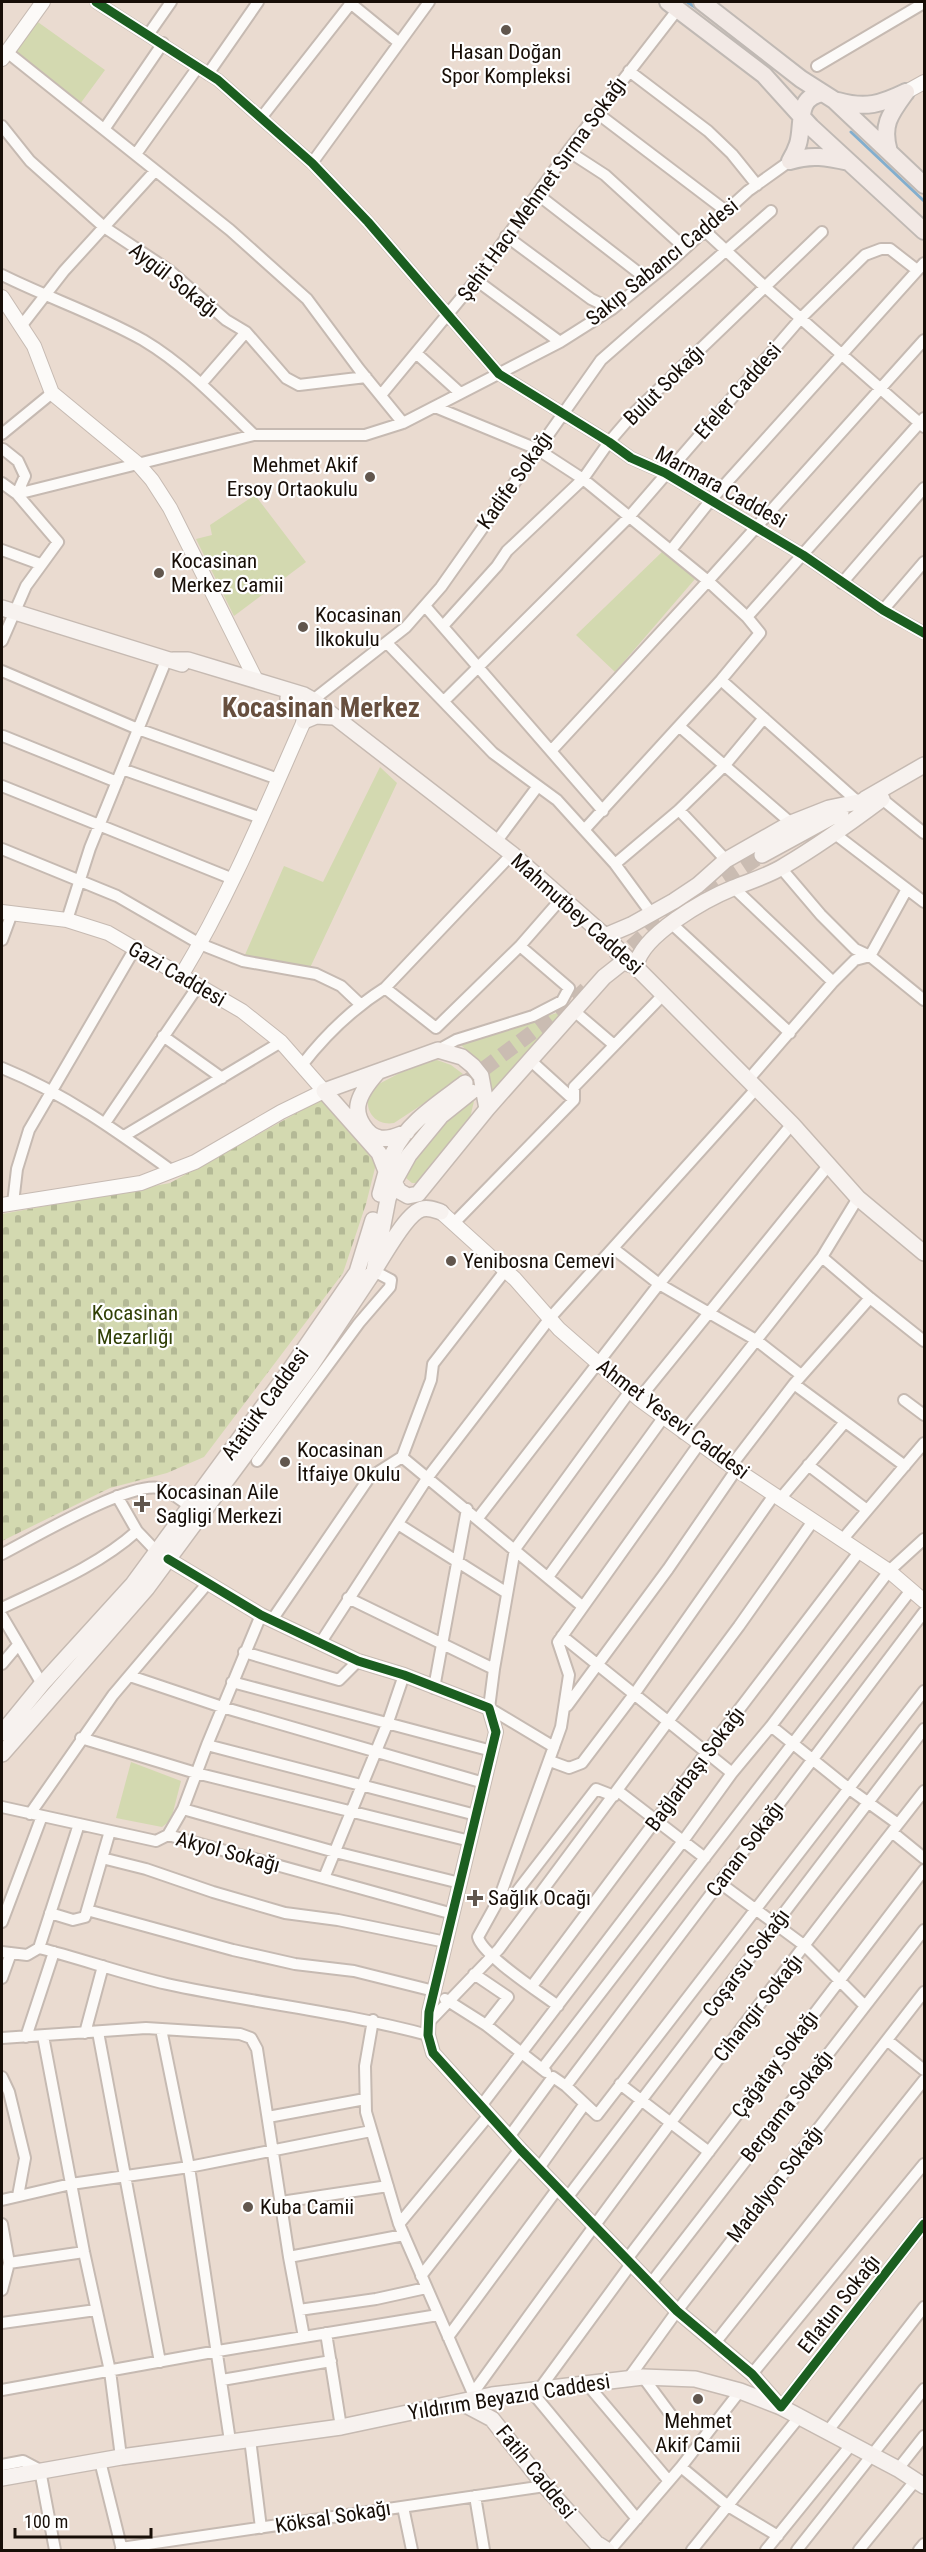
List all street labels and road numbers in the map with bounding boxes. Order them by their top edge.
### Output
street label: Şehit Hacı Mehmet Sırma Sokağı [453,72,631,306]
street label: Sakıp Sabancı Caddesi [581,193,743,331]
street label: Aygül Sokağı [125,238,223,322]
street label: Efeler Caddesi [690,338,786,444]
street label: Bulut Sokağı [619,340,709,430]
street label: Kadife Sokağı [472,426,558,534]
street label: Marmara Caddesi [651,441,791,533]
street label: Mahmutbey Caddesi [506,849,648,979]
street label: Gazi Caddesi [124,937,230,1011]
street label: Atatürk Caddesi [216,1343,314,1465]
street label: Ahmet Yesevi Caddesi [592,1354,754,1484]
street label: Bağlarbaşı Sokağı [641,1702,749,1836]
street label: Canan Sokağı [701,1796,789,1902]
street label: Akyol Sokağı [173,1827,283,1877]
street label: Coşarsu Sokağı [698,1904,794,2022]
street label: Cihangir Sokağı [709,1949,807,2067]
street label: Çağatay Sokağı [727,2006,823,2122]
street label: Bergama Sokağı [736,2045,838,2167]
street label: Madalyon Sokağı [722,2121,828,2247]
street label: Eflatun Sokağı [793,2250,885,2358]
street label: Yıldırım Beyazıd Caddesi [406,2369,612,2425]
street label: Fatih Caddesi [491,2421,581,2523]
street label: Köksal Sokağı [273,2496,393,2538]

